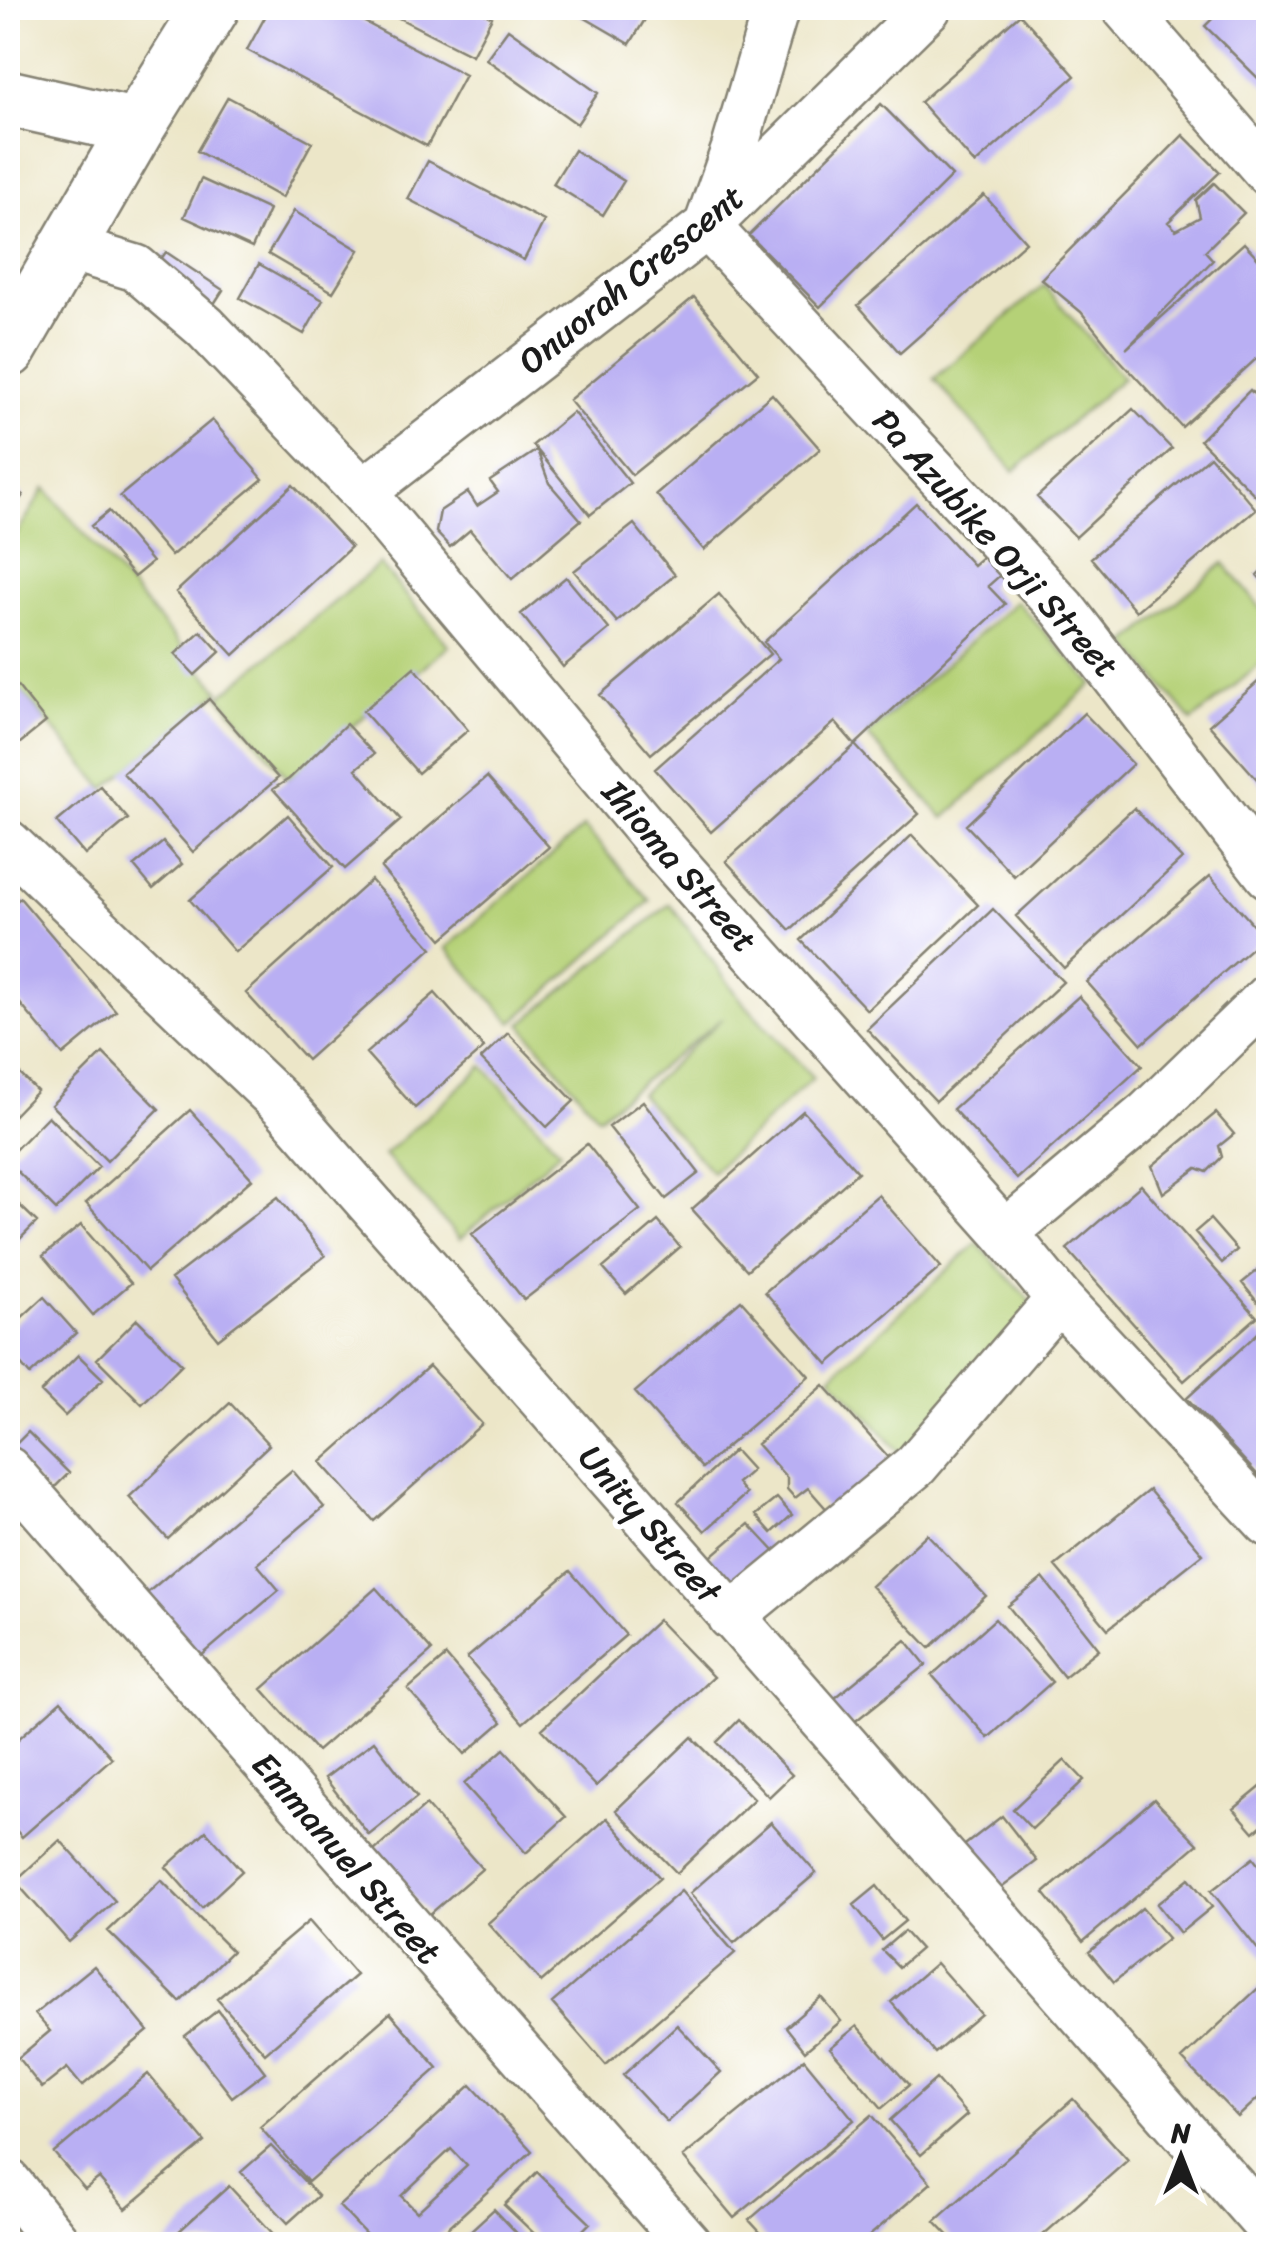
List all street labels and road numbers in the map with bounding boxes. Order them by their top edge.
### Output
street label: Onuorah Crescent [504,168,758,390]
street label: Pa Azubike Orji Street [857,393,1135,693]
street label: Ihioma Street [585,764,774,967]
street label: Unity Street [562,1430,739,1620]
street label: Emmanuel Street [236,1737,458,1979]

